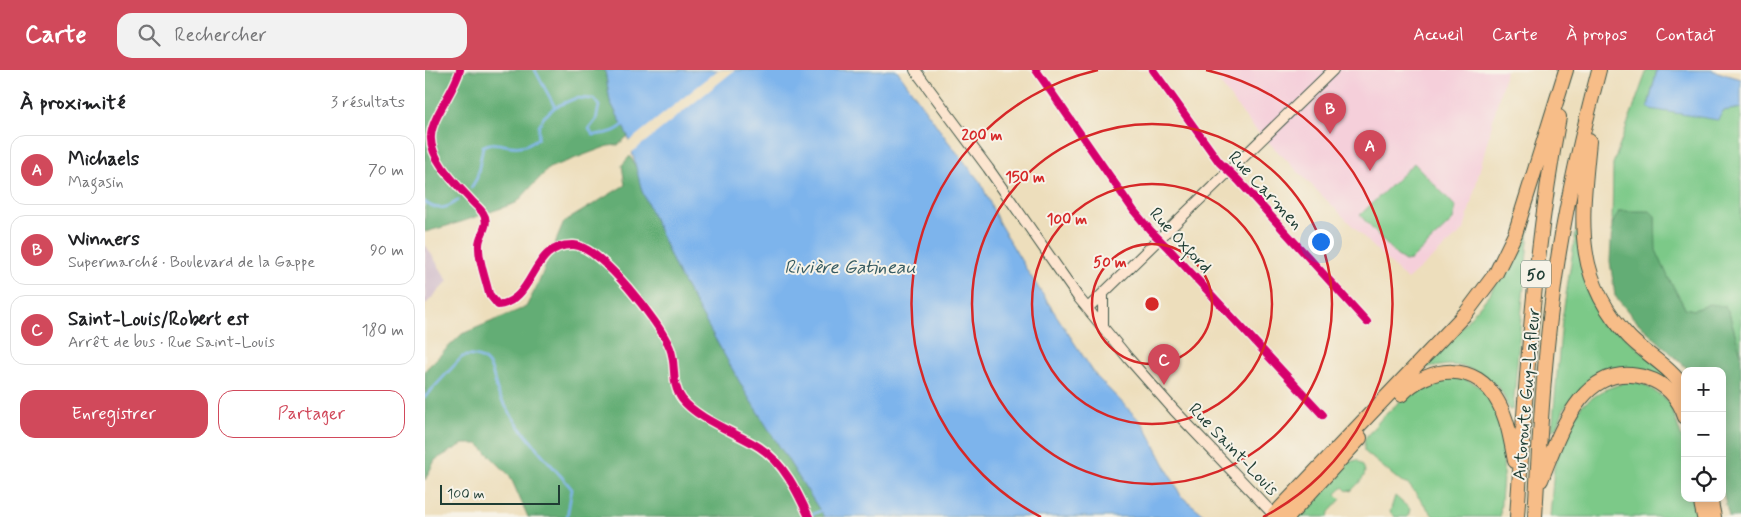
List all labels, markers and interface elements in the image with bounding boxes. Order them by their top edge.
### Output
search box [117,13,467,58]
text: Carte [25,20,87,51]
icon: search [135,21,163,49]
text: Rechercher [175,23,267,48]
text: Accueil [1413,23,1464,47]
text: Carte [1492,23,1538,47]
text: À propos [1566,23,1627,47]
text: Contact [1655,23,1716,47]
text: À proximité [20,89,126,117]
text: 3 résultats [331,92,405,113]
pin: B [1314,93,1346,134]
text: 200 m [962,126,1003,146]
pin: A [1354,130,1386,171]
street label: Rue Carmen [1222,146,1308,235]
text: Michaels [68,147,139,172]
text: A [32,160,42,181]
text: 70 m [368,160,404,181]
text: 150 m [1005,168,1045,188]
text: Magasin [68,172,124,193]
street label: Rue Oxford [1142,202,1217,280]
text: 100 m [1047,210,1087,230]
text: Winners [68,227,140,252]
your location [1308,229,1334,255]
text: B [32,240,42,261]
text: 90 m [370,240,404,261]
text: Supermarché · Boulevard de la Gappe [68,252,315,273]
text: 50 m [1093,253,1127,273]
water label: Rivière Gatineau [784,255,916,280]
road number: 50 [1521,260,1551,288]
centre of rings [1143,295,1161,313]
street label: Autoroute Guy-Lafleur [1507,306,1547,481]
text: Saint-Louis/Robert est [68,307,249,332]
text: C [31,320,43,341]
text: 180 m [361,320,404,341]
text: Arrêt de bus · Rue Saint-Louis [68,332,275,353]
pin: C [1148,344,1180,385]
map controls [1681,367,1726,502]
button: + [1681,367,1726,412]
button: Enregistrer [20,390,208,438]
button: Partager [218,390,405,438]
street label: Rue Saint-Louis [1183,398,1284,501]
button: − [1681,412,1726,457]
button: locate [1681,457,1726,502]
scale bar [440,482,560,505]
text: 100 m [447,485,485,503]

